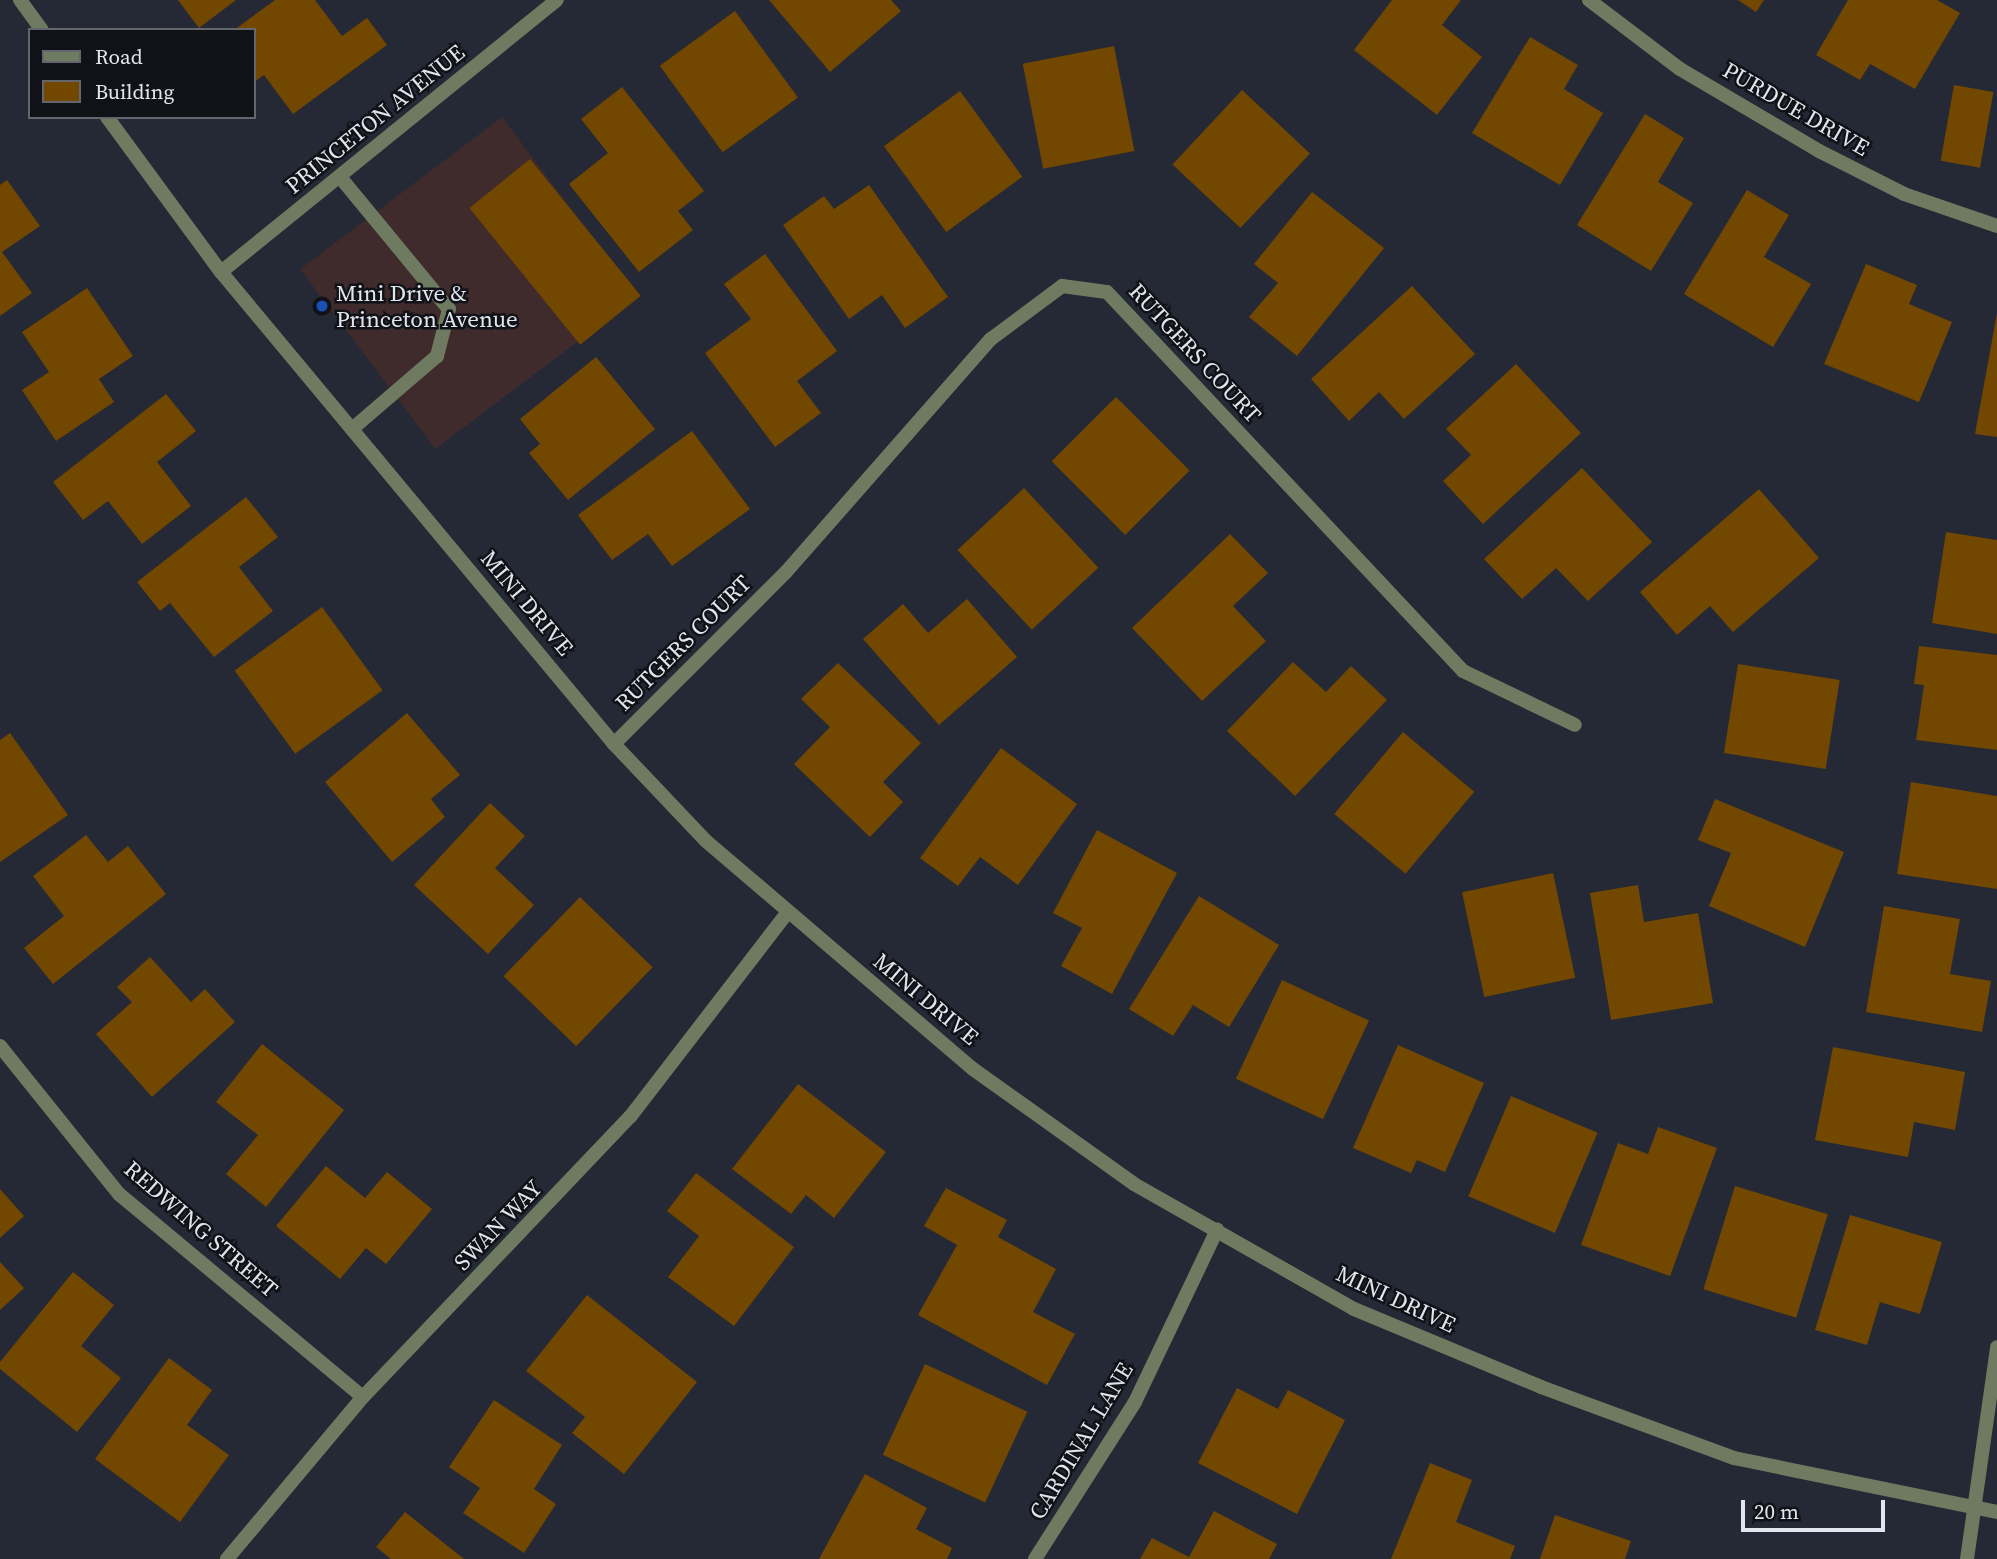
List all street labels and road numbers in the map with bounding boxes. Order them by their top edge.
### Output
street label: PRINCETON AVENUE [280,38,470,200]
street label: PURDUE DRIVE [1718,56,1874,162]
street label: RUTGERS COURT [1123,278,1267,428]
street label: MINI DRIVE [475,545,579,661]
street label: RUTGERS COURT [609,569,757,717]
street label: MINI DRIVE [868,947,984,1051]
street label: REDWING STREET [119,1155,283,1303]
street label: SWAN WAY [448,1174,548,1276]
street label: MINI DRIVE [1332,1259,1460,1339]
street label: CARDINAL LANE [1023,1358,1139,1524]

